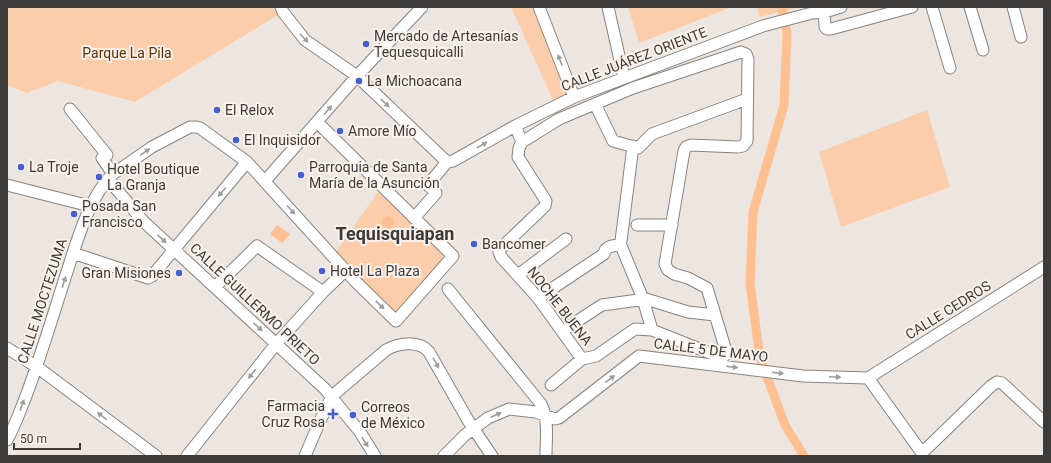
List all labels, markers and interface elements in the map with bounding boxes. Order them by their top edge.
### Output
street label: CALLE JUÁREZ ORIENTE [558,23,709,94]
place label: Mercado de Artesanías Tequesquicalli [374,28,518,60]
one-way arrow [300,33,309,43]
marker: Mercado de Artesanías Tequesquicalli [361,39,371,49]
park label: Parque La Pila [82,45,172,61]
one-way arrow [557,54,563,66]
place label: La Michoacana [367,73,462,89]
marker: La Michoacana [354,76,364,86]
one-way arrow [380,98,390,108]
place label: El Relox [225,102,274,118]
marker: El Relox [212,105,222,115]
one-way arrow [323,105,332,115]
place label: Amore Mío [348,123,417,139]
marker: Amore Mío [335,126,345,136]
place label: El Inquisidor [244,132,321,148]
marker: El Inquisidor [231,135,241,145]
one-way arrow [476,142,488,148]
one-way arrow [140,148,150,156]
place label: La Troje [29,159,79,175]
place label: Parroquia de Santa María de la Asunción [309,159,440,191]
place label: Hotel Boutique La Granja [107,161,199,193]
marker: La Troje [16,162,26,172]
marker: Parroquia de Santa María de la Asunción [296,170,306,180]
marker: Hotel Boutique La Granja [94,172,104,182]
one-way arrow [218,187,227,197]
place label: Posada San Francisco [82,198,156,230]
one-way arrow [286,206,295,215]
marker: Posada San Francisco [69,209,79,219]
district label: Tequisquiapan [336,223,454,244]
one-way arrow [157,234,167,244]
street label: CALLE MOCTEZUMA [14,236,70,366]
place label: Bancomer [482,236,546,252]
marker: Bancomer [469,239,479,249]
street label: CALLE GUILLERMO PRIETO [187,240,323,368]
place label: Hotel La Plaza [330,263,420,279]
street label: NOCHE BUENA [524,264,596,348]
place label: Gran Misiones [82,265,171,281]
marker: Hotel La Plaza [317,266,327,276]
marker: Gran Misiones [174,268,184,278]
one-way arrow [61,275,67,287]
street label: CALLE CEDROS [902,277,994,343]
one-way arrow [375,300,385,310]
one-way arrow [253,322,263,332]
street label: CALLE 5 DE MAYO [653,335,769,365]
one-way arrow [432,357,439,369]
one-way arrow [726,364,738,370]
one-way arrow [248,369,256,380]
one-way arrow [772,370,784,376]
one-way arrow [604,374,615,383]
one-way arrow [829,374,842,380]
one-way arrow [20,398,26,410]
place label: Farmacia Cruz Rosa [262,398,325,430]
place label: Correos de México [361,399,425,431]
marker: Farmacia Cruz Rosa [328,409,338,419]
marker: Correos de México [348,410,358,420]
one-way arrow [97,412,108,420]
one-way arrow [490,412,501,418]
scale bar [14,425,80,451]
text: 50 m [20,432,47,446]
one-way arrow [362,436,369,447]

